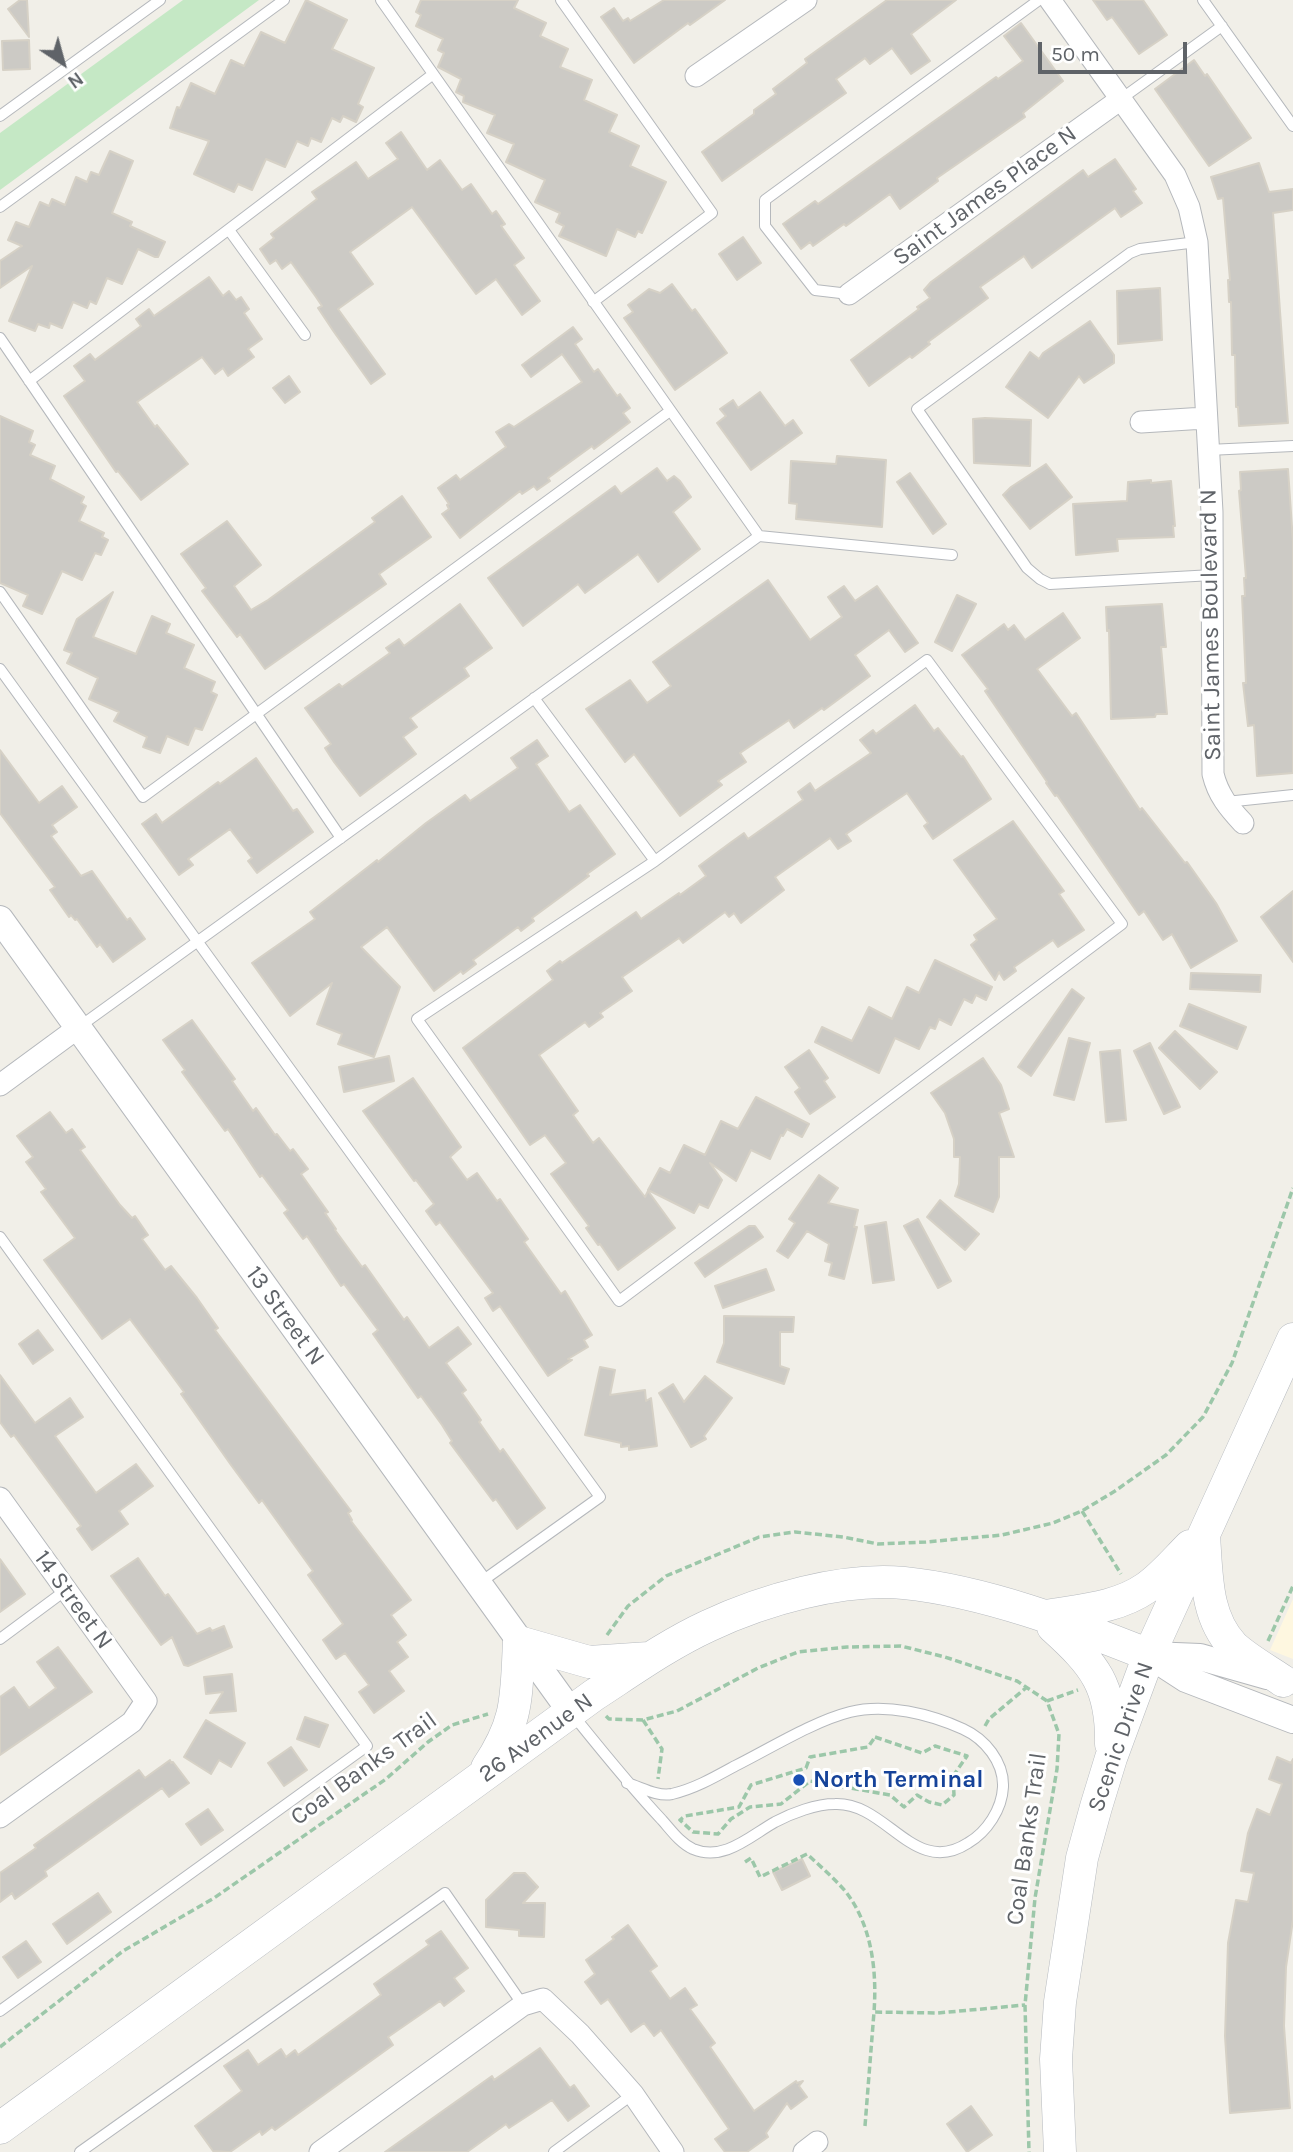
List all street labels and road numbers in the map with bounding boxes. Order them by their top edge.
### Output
street label: Saint James Place N [888,120,1082,272]
street label: Saint James Boulevard N [1194,489,1228,761]
street label: 13 Street N [239,1261,331,1371]
street label: 14 Street N [28,1545,118,1655]
street label: Scenic Drive N [1082,1658,1160,1816]
street label: 26 Avenue N [473,1687,599,1789]
street label: Coal Banks Trail [285,1706,443,1832]
street label: Coal Banks Trail [1001,1751,1053,1927]

